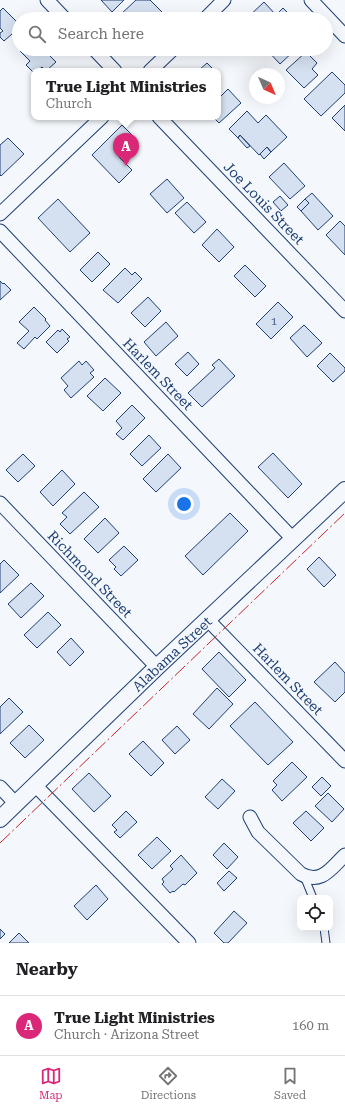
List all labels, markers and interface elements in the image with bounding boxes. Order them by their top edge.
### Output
search box [12,12,333,56]
icon: search [26,23,48,45]
text: Search here [58,25,144,43]
popup [31,68,221,120]
north arrow [249,68,285,104]
text: True Light Ministries [46,78,206,96]
text: Church [46,96,92,111]
pin: A [113,133,139,166]
street label: Joe Louis Street [221,158,307,248]
house number: 1 [271,314,278,328]
street label: Harlem Street [120,335,196,413]
your location [174,494,194,514]
street label: Richmond Street [45,527,135,621]
street label: Alabama Street [129,613,215,695]
street label: Harlem Street [250,640,326,718]
map controls [297,895,333,931]
button: locate [297,895,333,931]
text: Nearby [16,959,78,979]
text: True Light Ministries [54,1009,215,1027]
text: A [24,1018,34,1033]
text: 160 m [292,1018,329,1033]
text: Church · Arizona Street [54,1027,199,1042]
tab: Map [39,1065,63,1102]
tab: Directions [141,1065,196,1102]
tab: Saved [274,1065,306,1102]

